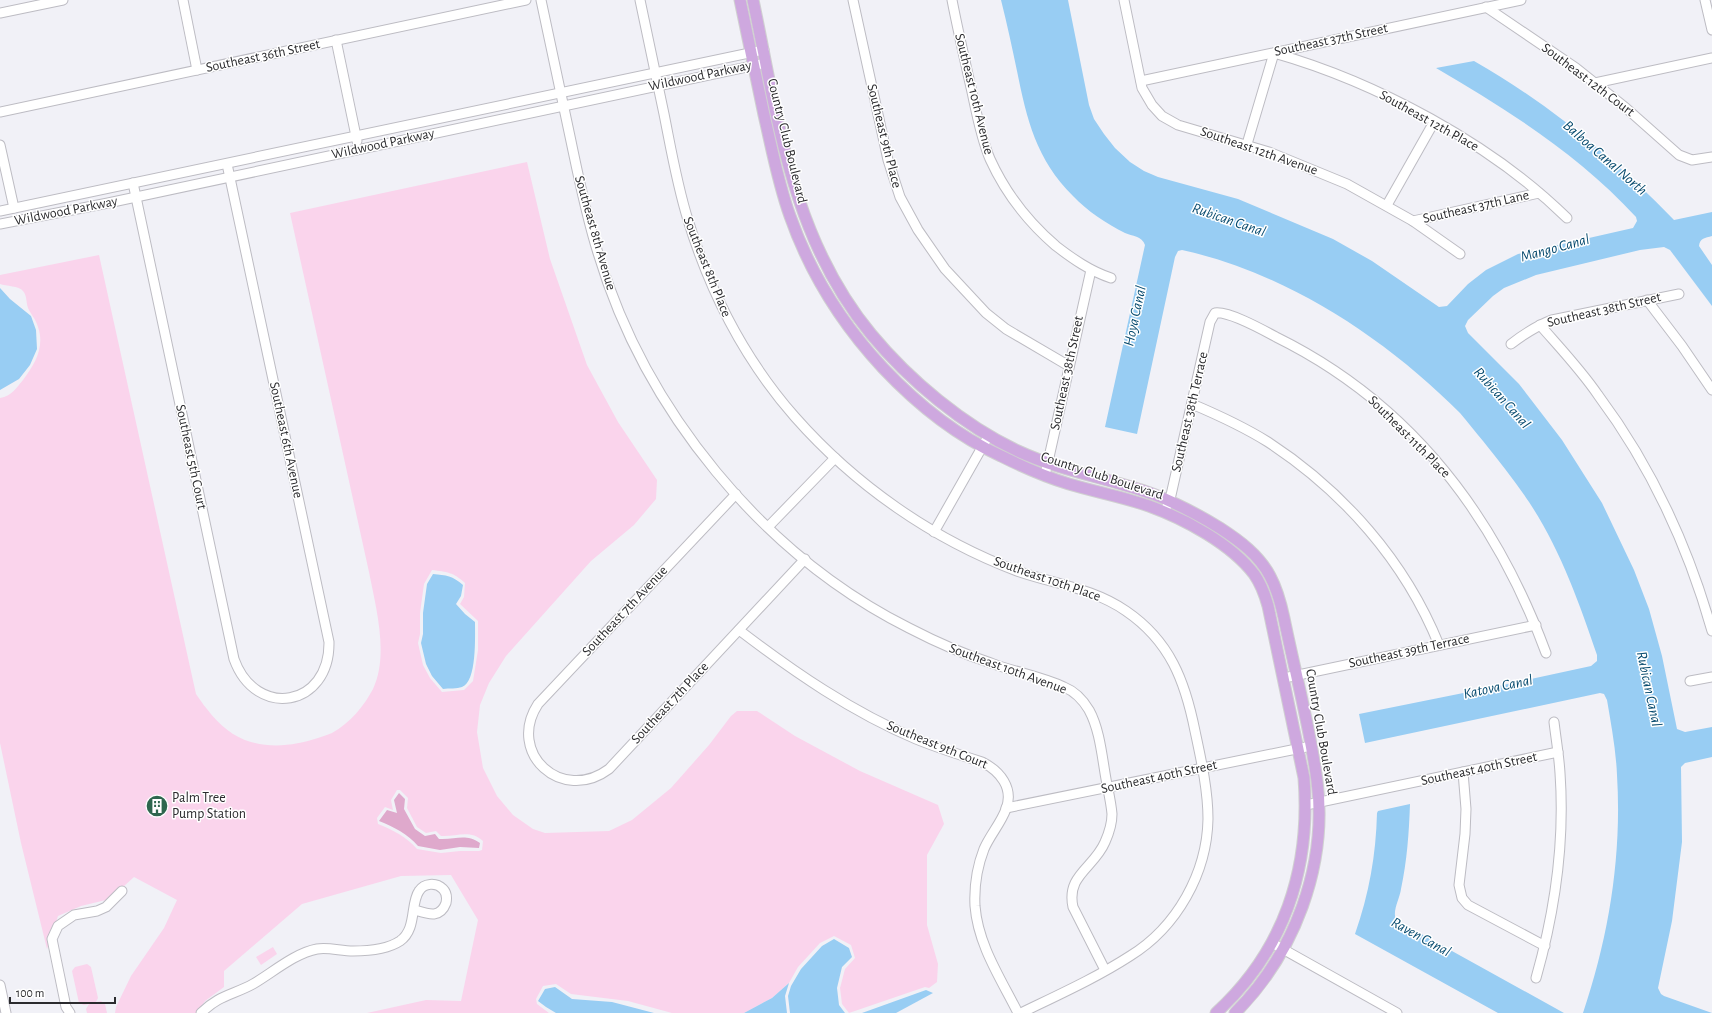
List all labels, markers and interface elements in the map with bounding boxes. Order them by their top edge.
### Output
street label: Southeast 37th Street [1273,21,1390,59]
street label: Southeast 10th Avenue [952,32,996,156]
street label: Southeast 36th Street [205,37,322,75]
street label: Southeast 12th Court [1539,41,1637,120]
street label: Wildwood Parkway [647,58,753,94]
street label: Country Club Boulevard [765,77,809,205]
street label: Southeast 9th Place [864,83,904,189]
street label: Southeast 12th Place [1377,88,1481,154]
water label: Balboa Canal North [1560,118,1650,198]
street label: Southeast 12th Avenue [1199,124,1319,178]
street label: Wildwood Parkway [330,126,436,162]
street label: Southeast 8th Avenue [572,174,618,292]
street label: Southeast 37th Lane [1422,188,1530,226]
street label: Wildwood Parkway [13,194,119,228]
water label: Rubican Canal [1190,200,1268,240]
street label: Southeast 8th Place [681,215,733,319]
water label: Mango Canal [1519,232,1591,264]
water label: Hoya Canal [1121,284,1149,348]
street label: Southeast 38th Street [1546,290,1663,330]
street label: Southeast 38th Street [1048,314,1086,431]
street label: Southeast 38th Terrace [1169,350,1211,474]
water label: Rubican Canal [1471,365,1533,432]
street label: Southeast 6th Avenue [267,381,305,499]
street label: Southeast 11th Place [1365,393,1453,481]
street label: Southeast 5th Court [173,403,209,511]
street label: Country Club Boulevard [1039,450,1165,502]
street label: Southeast 10th Place [992,554,1102,604]
street label: Southeast 7th Avenue [580,563,670,659]
street label: Southeast 39th Terrace [1347,631,1471,671]
street label: Southeast 10th Avenue [947,641,1069,697]
water label: Rubican Canal [1634,650,1664,728]
street label: Southeast 7th Place [629,659,711,747]
street label: Country Club Boulevard [1303,668,1339,796]
water label: Katova Canal [1462,672,1534,702]
street label: Southeast 9th Court [885,718,990,772]
street label: Southeast 40th Street [1420,750,1539,788]
street label: Southeast 40th Street [1100,758,1219,796]
place label: Palm Tree Pump Station [172,791,246,821]
building icon: Palm Tree Pump Station [144,793,170,819]
water label: Raven Canal [1389,915,1454,960]
scale bar [10,979,115,1005]
text: 100 m [16,987,44,999]

